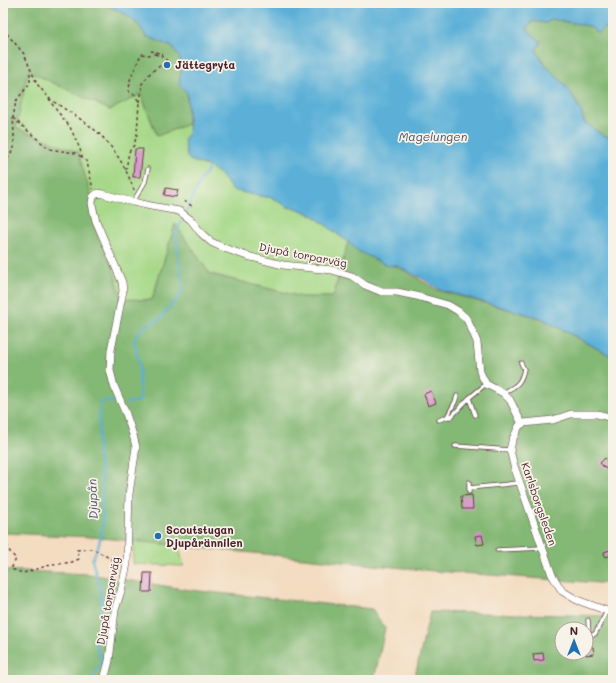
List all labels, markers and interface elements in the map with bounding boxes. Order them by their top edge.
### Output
place label: Jättegryta [175,57,235,72]
marker: Jättegryta [162,60,172,70]
water label: Magelungen [399,128,468,144]
street label: Djupå torparväg [258,239,348,270]
street label: Karlsborgsleden [518,460,561,548]
water label: Djupån [83,478,101,519]
place label: Scoutstugan Djupårännilen [166,522,243,550]
marker: Scoutstugan Djupårännilen [153,531,163,541]
street label: Djupå torparväg [92,556,123,646]
north arrow [554,621,594,661]
text: N [570,623,578,638]

